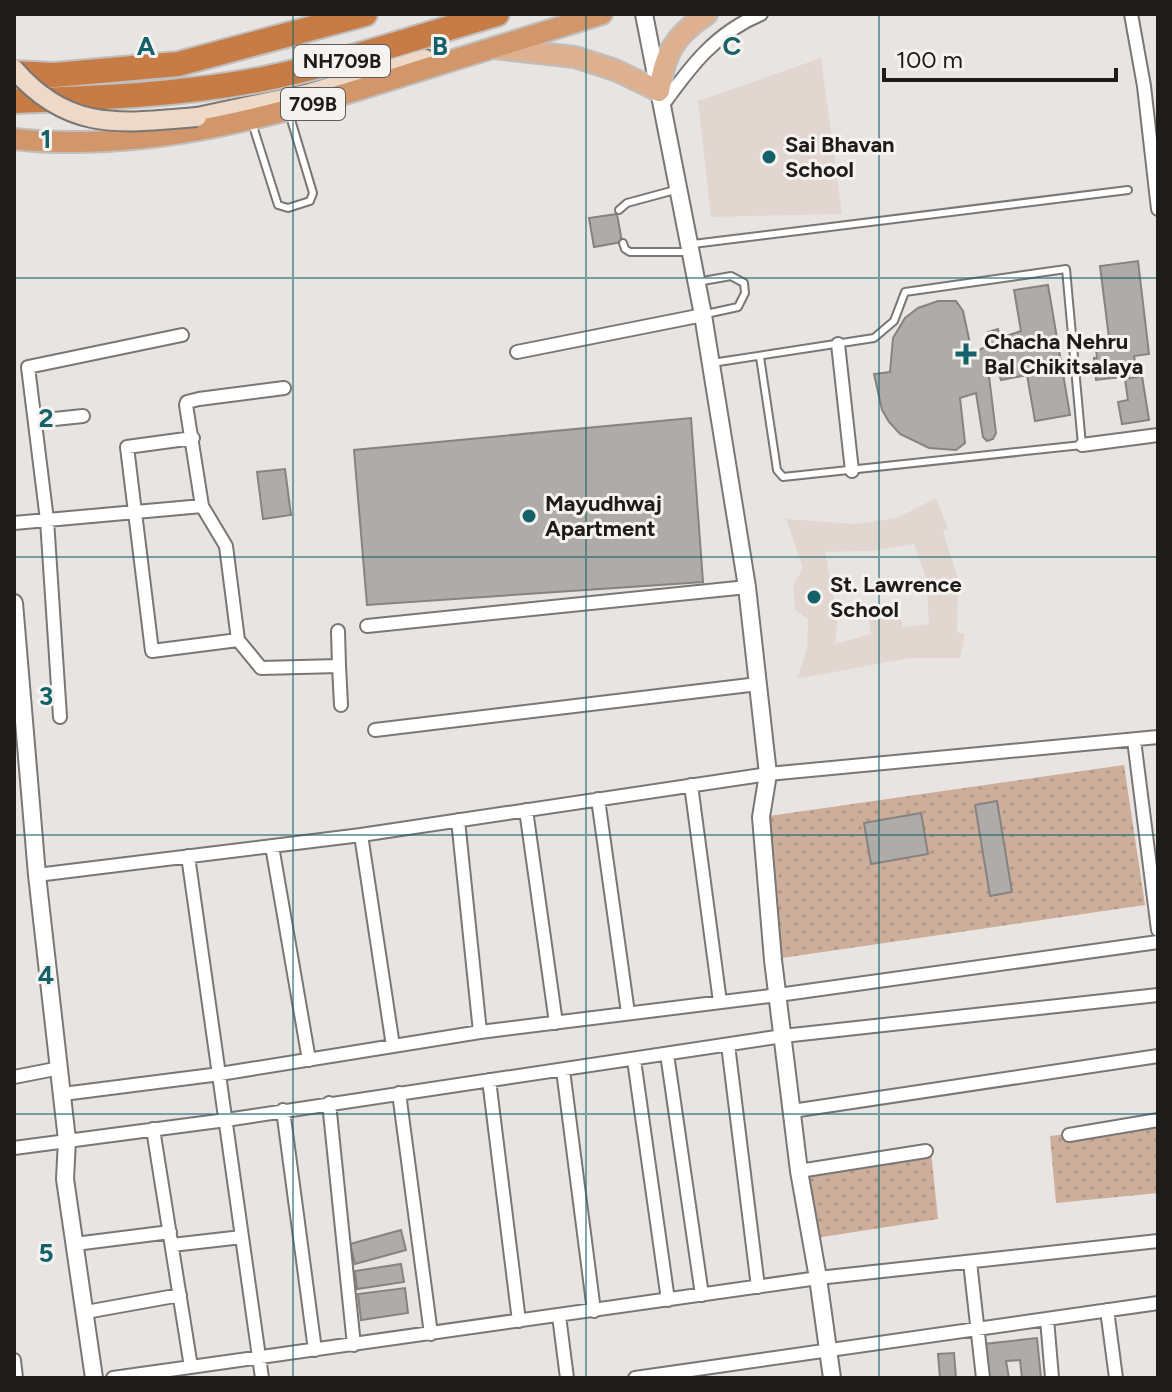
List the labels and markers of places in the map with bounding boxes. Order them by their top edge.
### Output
place label: Sai Bhavan School [785,131,895,183]
marker: Sai Bhavan School [760,148,778,166]
place label: Chacha Nehru Bal Chikitsalaya [984,328,1143,380]
marker: Chacha Nehru Bal Chikitsalaya [955,343,977,365]
place label: Mayudhwaj Apartment [545,490,662,542]
marker: Mayudhwaj Apartment [520,507,538,525]
place label: St. Lawrence School [830,571,962,623]
marker: St. Lawrence School [805,588,823,606]

